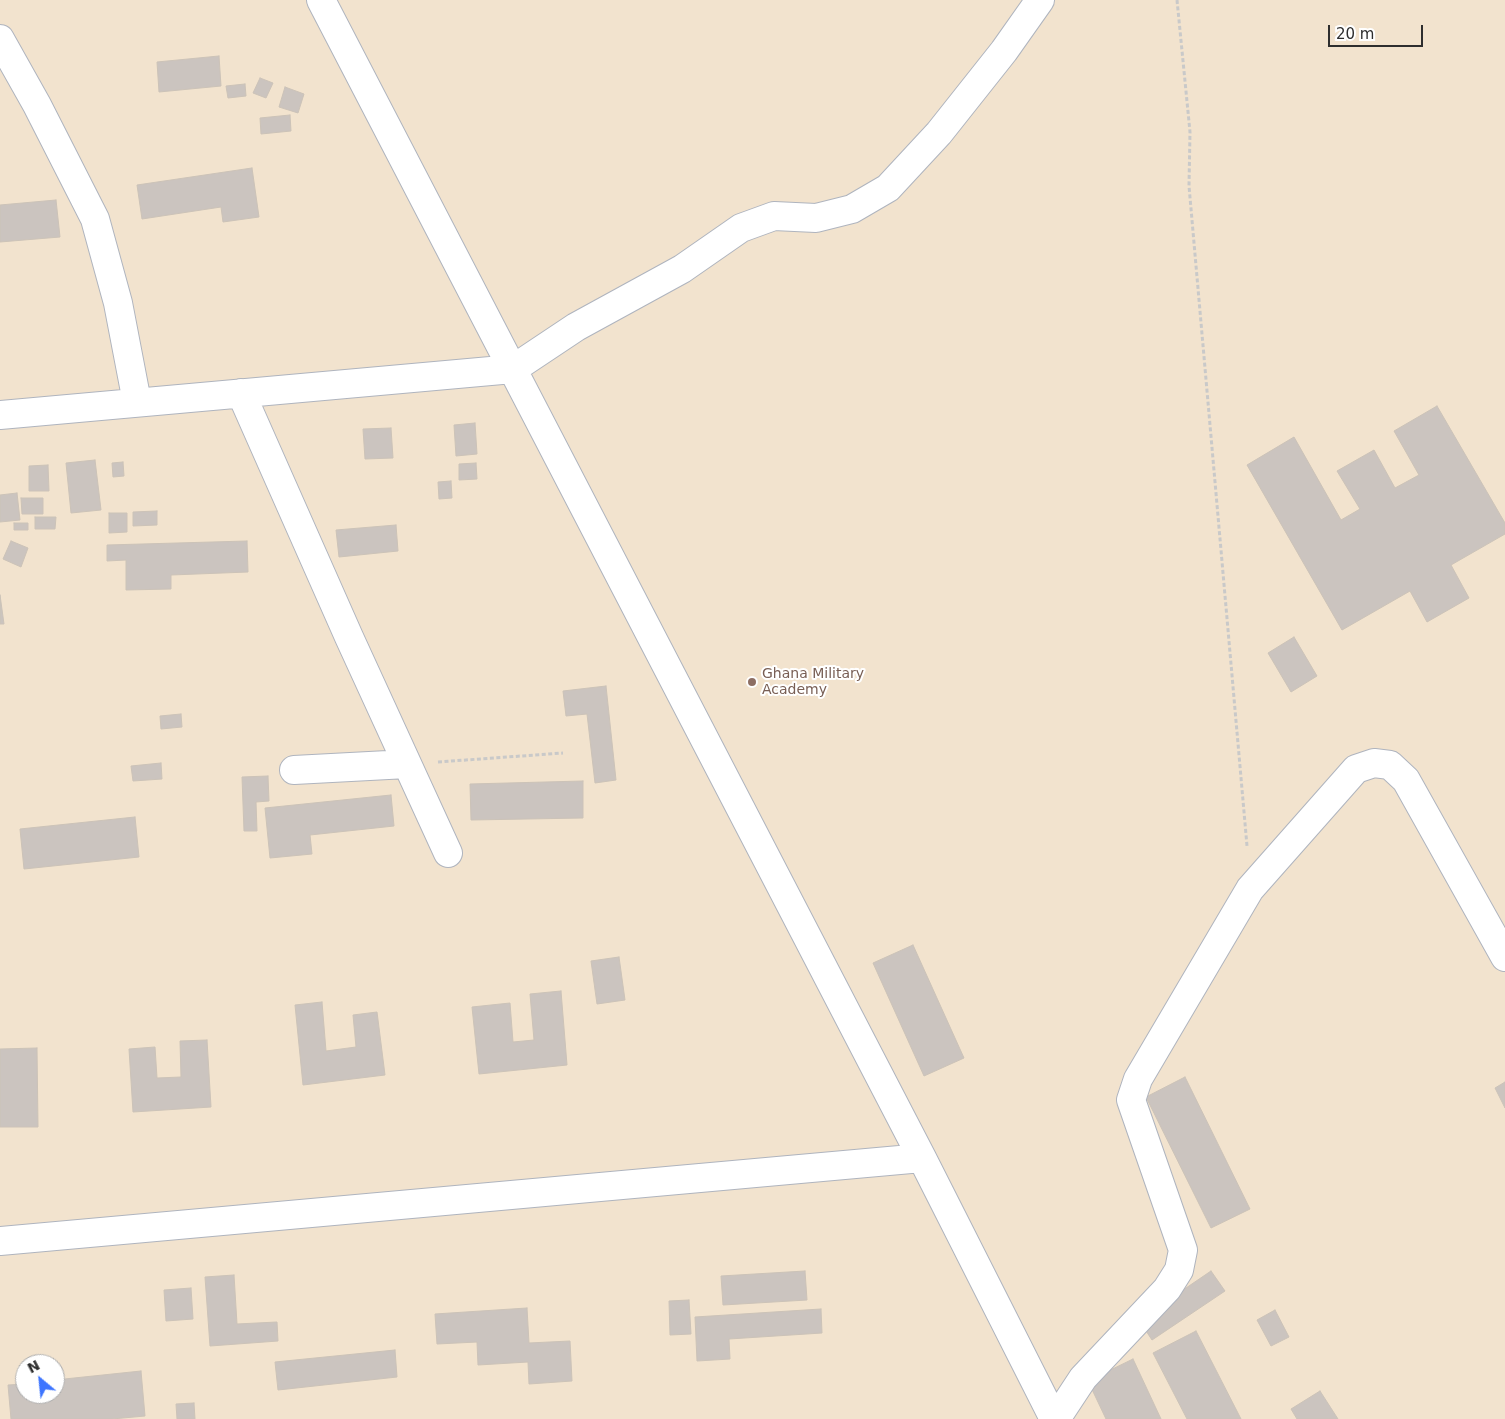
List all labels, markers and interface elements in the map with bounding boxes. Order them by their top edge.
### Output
scale bar [1330,15,1425,47]
text: 20 m [1336,25,1374,43]
place label: Ghana Military Academy [762,666,864,699]
marker: Ghana Military Academy [746,676,758,688]
north arrow [15,1354,65,1404]
text: N [24,1357,42,1376]

